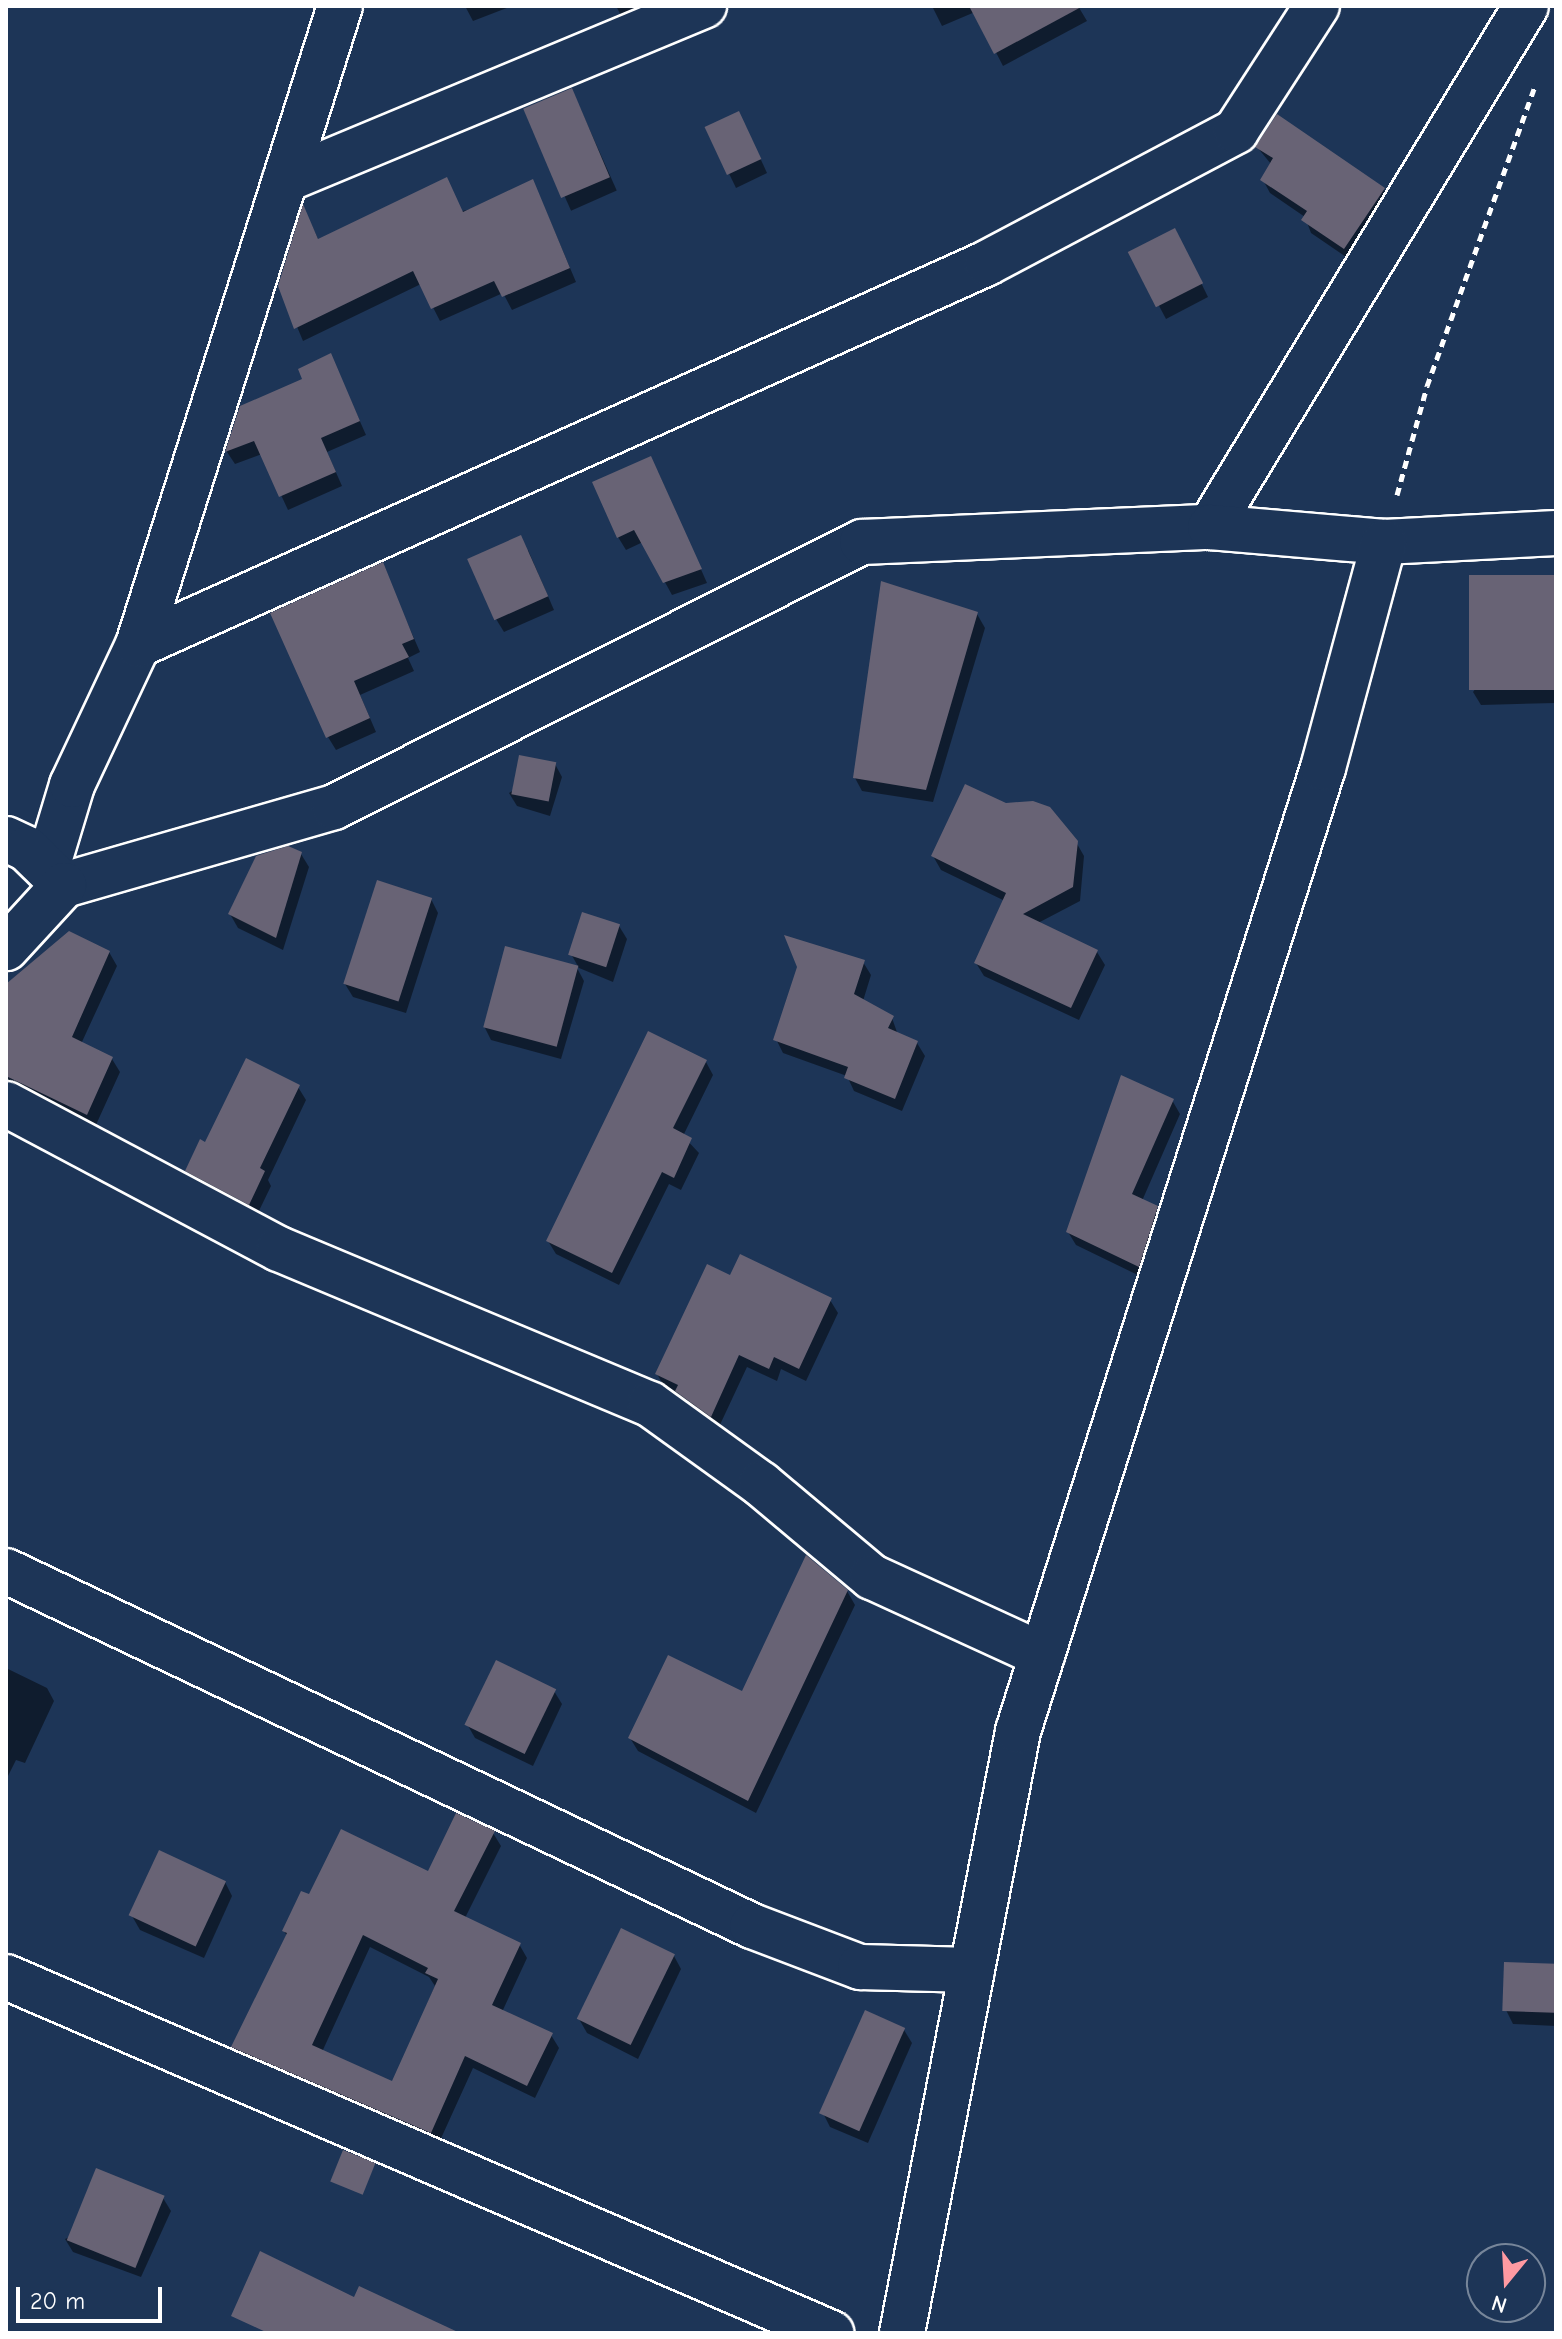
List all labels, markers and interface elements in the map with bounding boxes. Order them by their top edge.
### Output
north arrow [1466,2243,1546,2323]
scale bar [20,2271,166,2321]
text: 20 m [30,2287,85,2315]
text: N [1488,2289,1510,2319]

